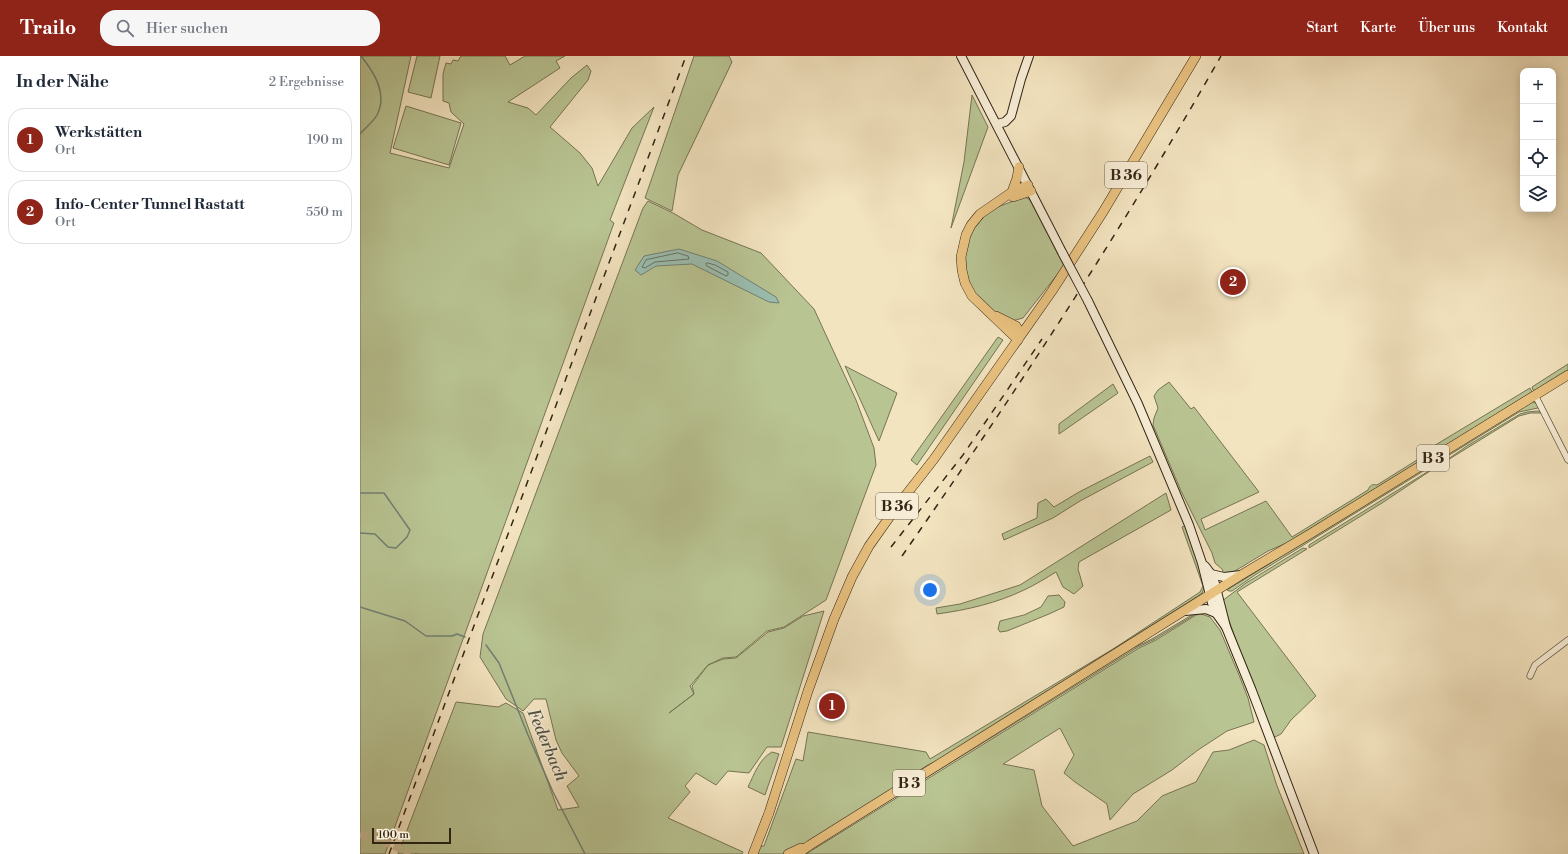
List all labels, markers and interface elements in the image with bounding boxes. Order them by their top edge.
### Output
search box [100,10,380,46]
text: Trailo [20,16,76,40]
icon: search [114,17,136,39]
text: Hier suchen [146,19,228,38]
text: Start [1306,19,1338,37]
text: Karte [1360,19,1396,37]
text: Über uns [1418,19,1475,37]
text: Kontakt [1497,19,1548,37]
map controls [1520,68,1556,212]
button: + [1520,68,1556,104]
text: In der Nähe [16,71,109,93]
text: 2 Ergebnisse [269,74,344,90]
button: − [1520,104,1556,140]
text: Werkstätten [55,123,142,142]
text: 1 [27,132,33,148]
text: 190 m [307,132,343,148]
button: locate [1520,140,1556,176]
text: Ort [55,142,76,158]
road number: B 36 [1105,162,1147,188]
button: layers [1520,176,1556,212]
text: Info-Center Tunnel Rastatt [55,195,245,214]
text: 2 [26,204,34,220]
text: 550 m [306,204,343,220]
text: Ort [55,214,76,230]
pin: 2 [1220,267,1246,297]
road number: B 3 [1417,445,1449,471]
road number: B 36 [876,493,918,519]
your location [920,580,940,600]
pin: 1 [819,691,845,721]
water label: Federbach [522,705,572,785]
road number: B 3 [893,770,925,796]
scale bar [372,826,451,845]
text: 100 m [378,828,409,842]

